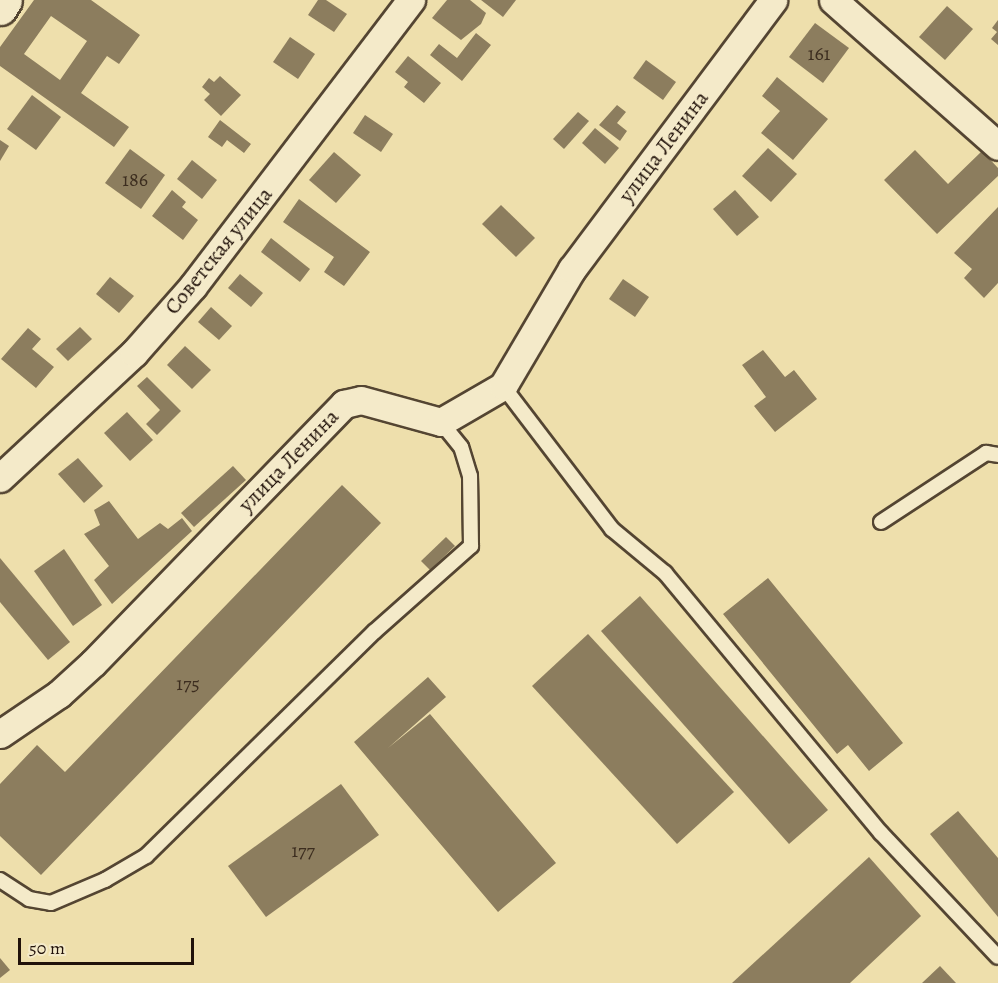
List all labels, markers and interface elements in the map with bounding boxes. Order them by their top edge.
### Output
house number: 161 [808,41,830,65]
street label: улица Ленина [613,86,715,208]
house number: 186 [122,167,148,191]
street label: Советская улица [159,182,279,320]
street label: улица Ленина [233,404,345,518]
house number: 175 [176,671,200,695]
house number: 177 [291,838,315,862]
scale bar [21,926,196,964]
text: 50 m [29,936,65,960]

